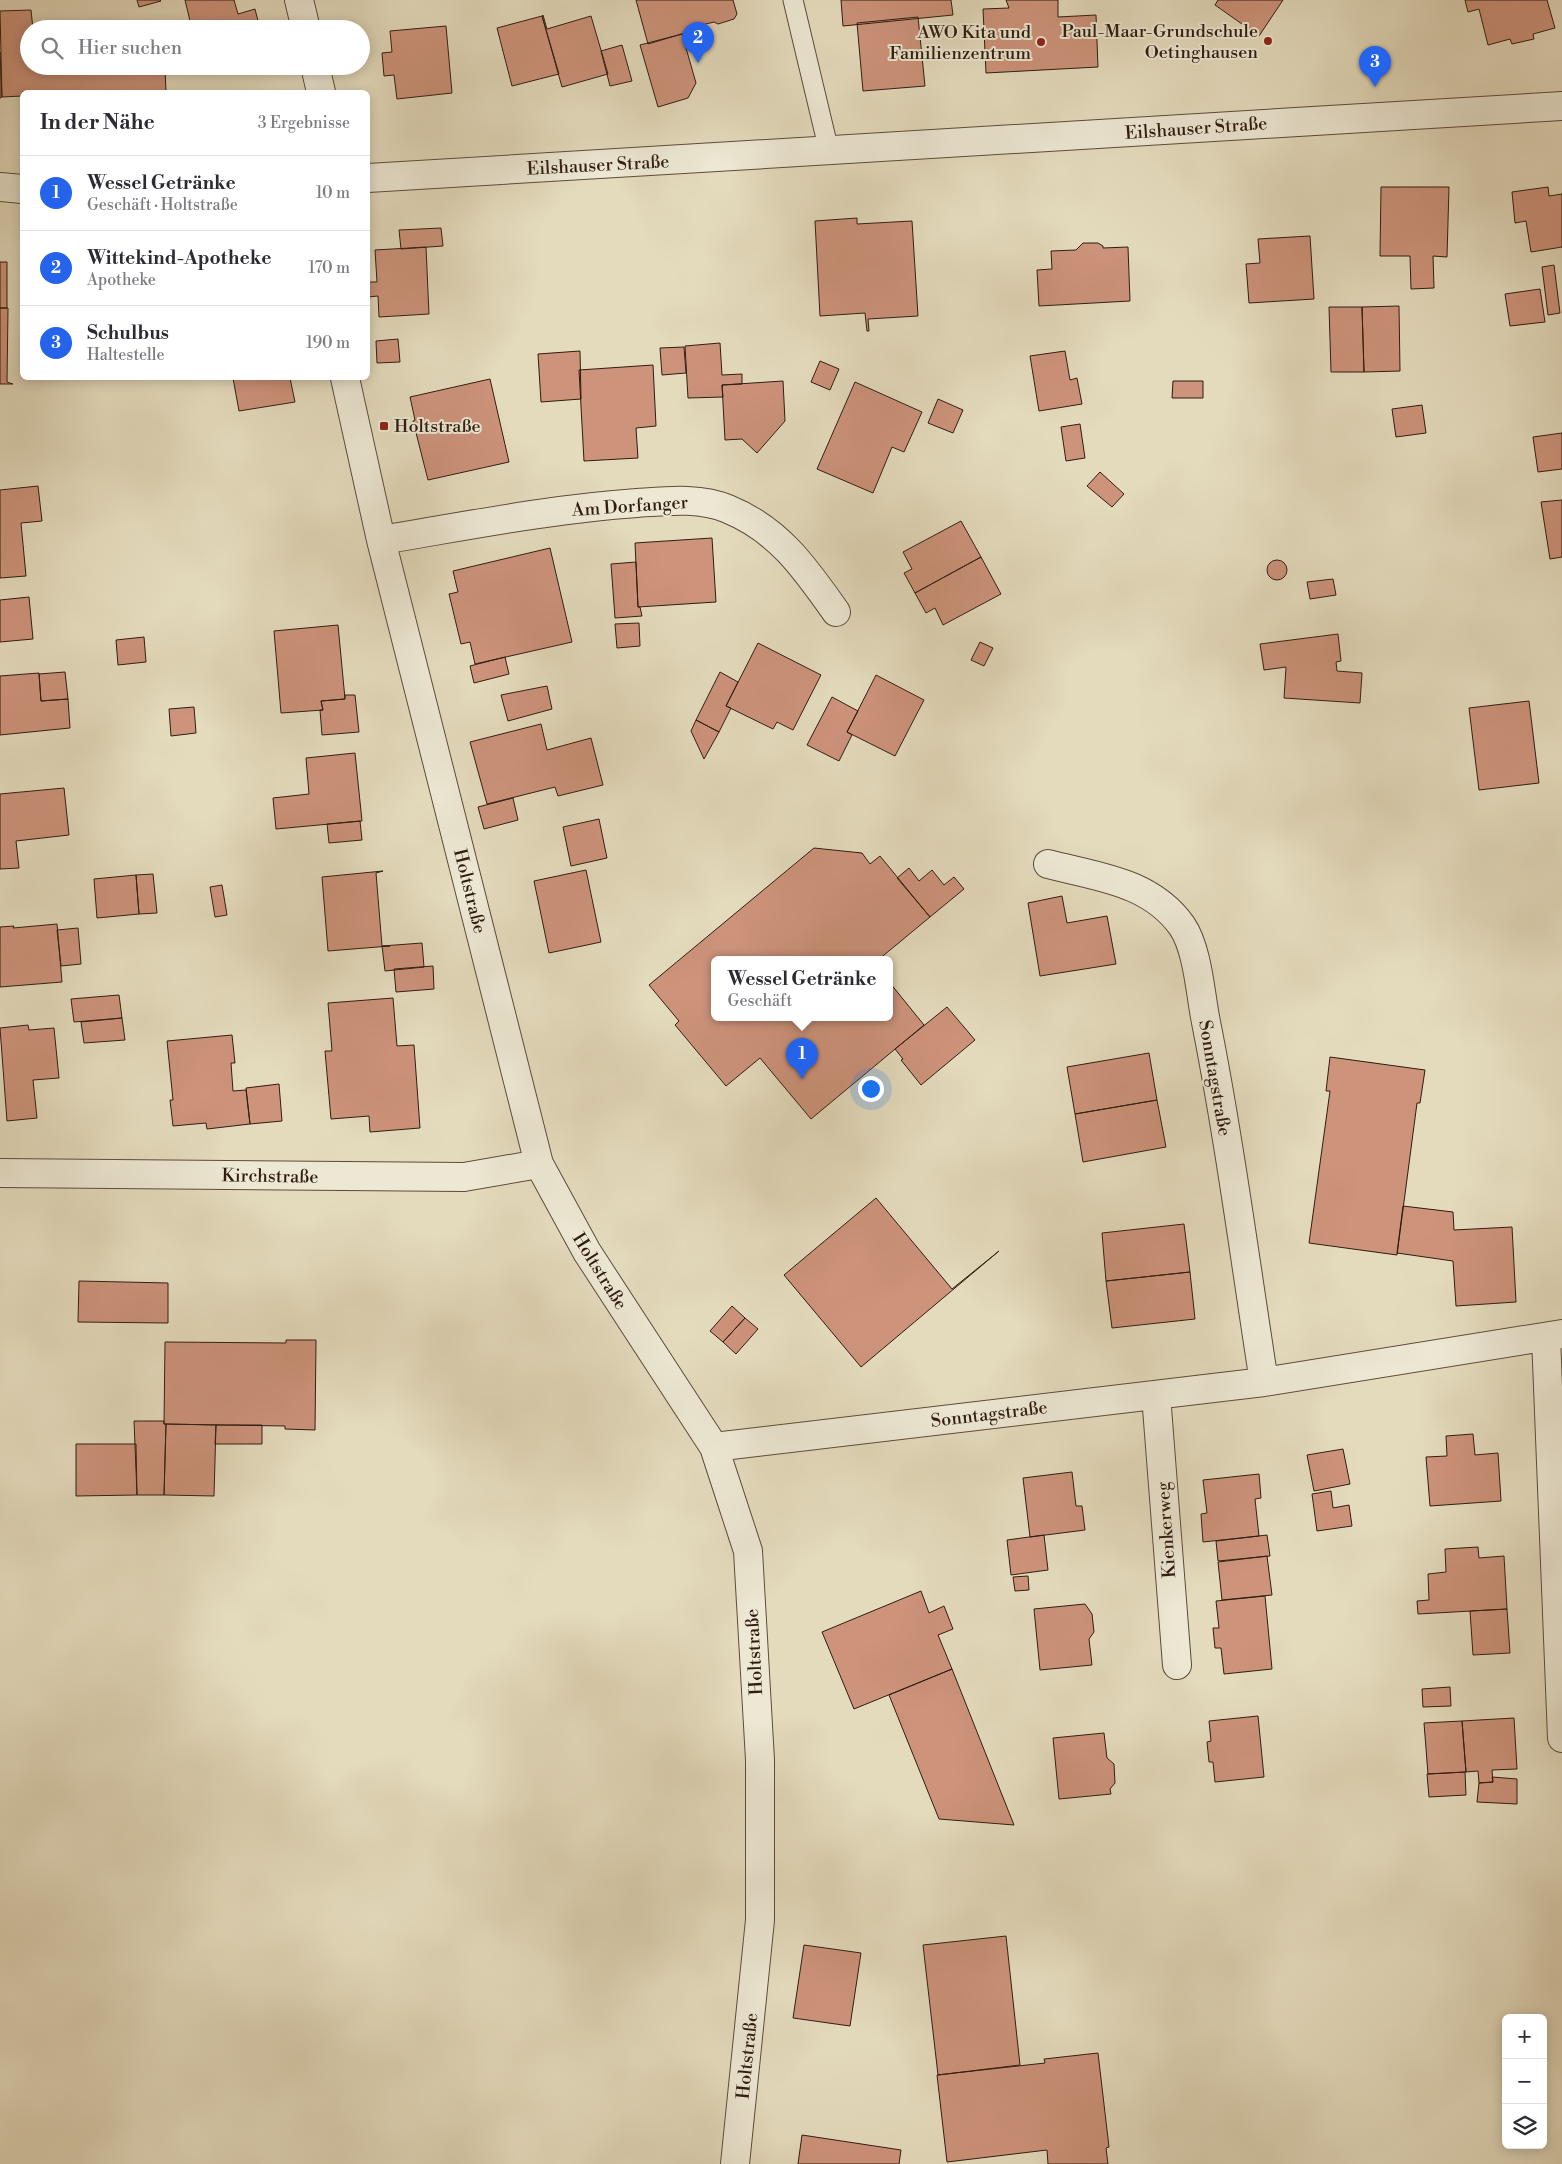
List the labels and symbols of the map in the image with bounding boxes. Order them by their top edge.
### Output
place label: Paul-Maar-Grundschule Oetinghausen [1061,20,1258,64]
place label: AWO Kita und Familienzentrum [889,21,1032,65]
pin: 2 [682,22,714,63]
marker: Paul-Maar-Grundschule Oetinghausen [1262,35,1274,47]
marker: AWO Kita und Familienzentrum [1035,36,1047,48]
pin: 3 [1359,46,1391,87]
street label: Eilshauser Straße [1124,112,1268,145]
street label: Eilshauser Straße [526,150,670,181]
place label: Holtstraße [394,415,481,438]
marker: Holtstraße [378,420,390,432]
street label: Am Dorfanger [570,491,689,522]
street label: Holtstraße [448,846,491,936]
street label: Sonntagstraße [1193,1018,1236,1138]
pin: 1 [786,1038,818,1079]
your location [858,1076,884,1102]
street label: Kirchstraße [221,1164,319,1189]
street label: Holtstraße [567,1228,632,1314]
street label: Sonntagstraße [929,1396,1049,1433]
street label: Kienkerweg [1152,1480,1181,1579]
street label: Holtstraße [741,1608,768,1696]
street label: Holtstraße [732,2012,763,2100]

